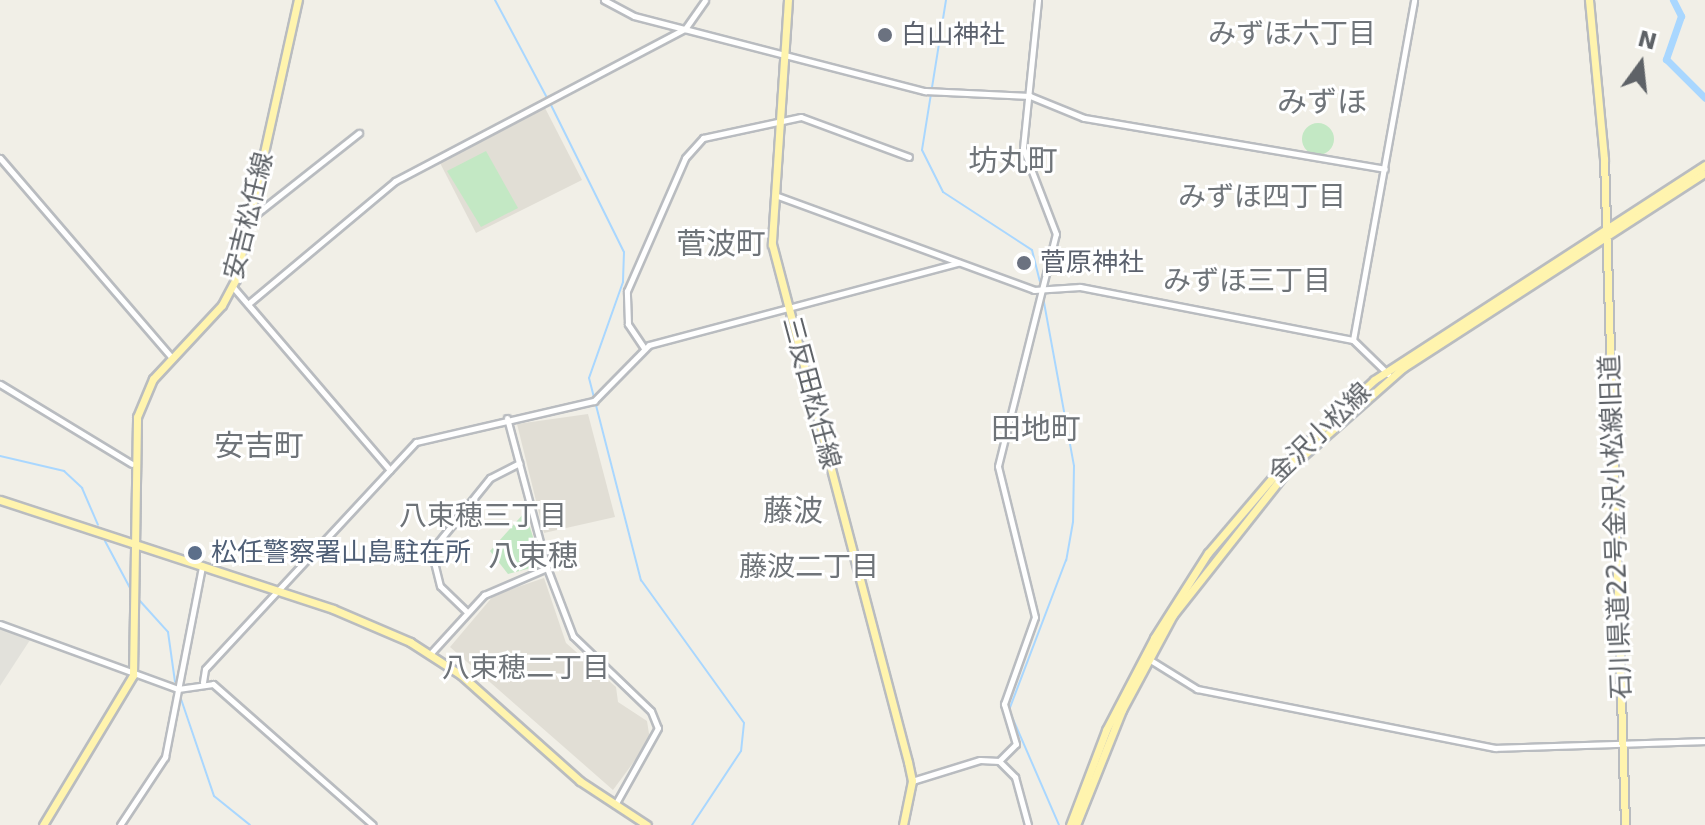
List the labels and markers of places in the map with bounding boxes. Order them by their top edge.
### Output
place label: 白山神社 [901,19,1005,51]
marker: 白山神社 [876,26,894,44]
place label: 菅原神社 [1040,247,1144,279]
marker: 菅原神社 [1015,254,1033,272]
place label: 松任警察署山島駐在所 [211,537,471,569]
marker: 松任警察署山島駐在所 [186,544,204,562]

